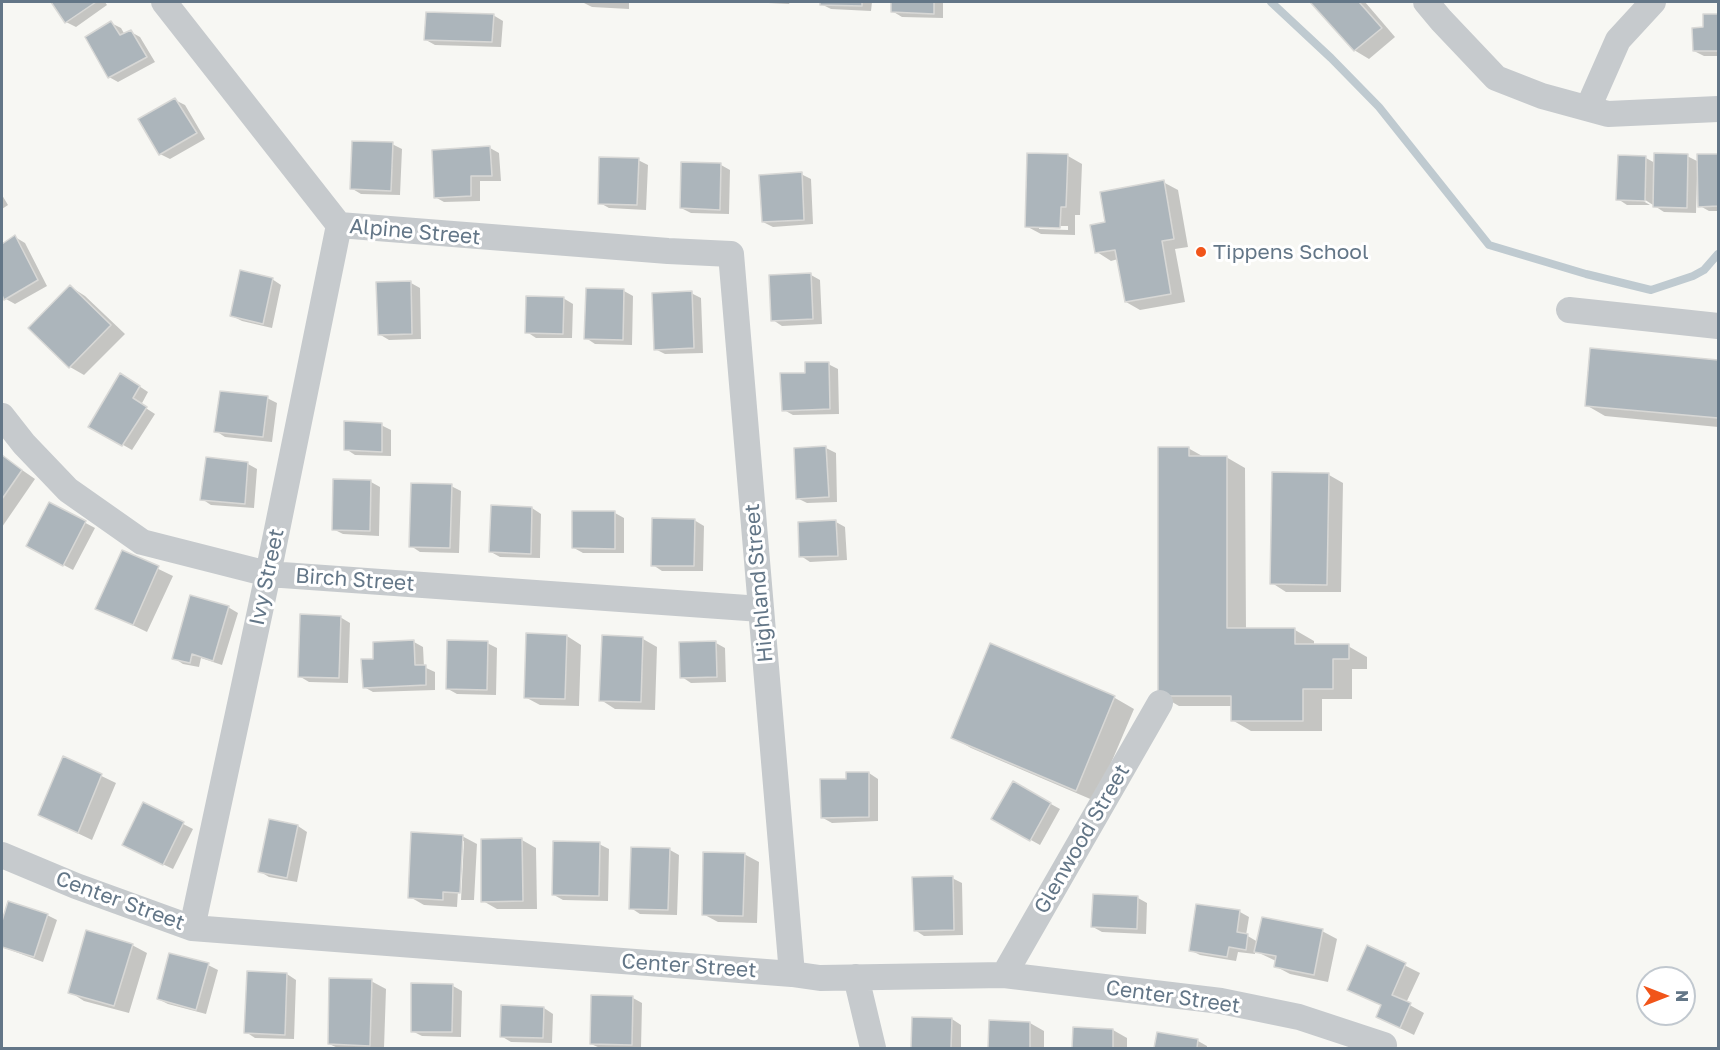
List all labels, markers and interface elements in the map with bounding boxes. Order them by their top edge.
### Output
street label: Alpine Street [348,214,482,250]
place label: Tippens School [1213,239,1369,265]
marker: Tippens School [1194,245,1208,259]
street label: Highland Street [740,503,778,663]
street label: Ivy Street [244,526,290,628]
street label: Birch Street [295,563,415,597]
street label: Glenwood Street [1029,760,1135,918]
street label: Center Street [52,866,188,936]
street label: Center Street [621,949,757,983]
north arrow [1636,966,1696,1026]
street label: Center Street [1104,975,1242,1019]
text: N [1672,990,1692,1002]

